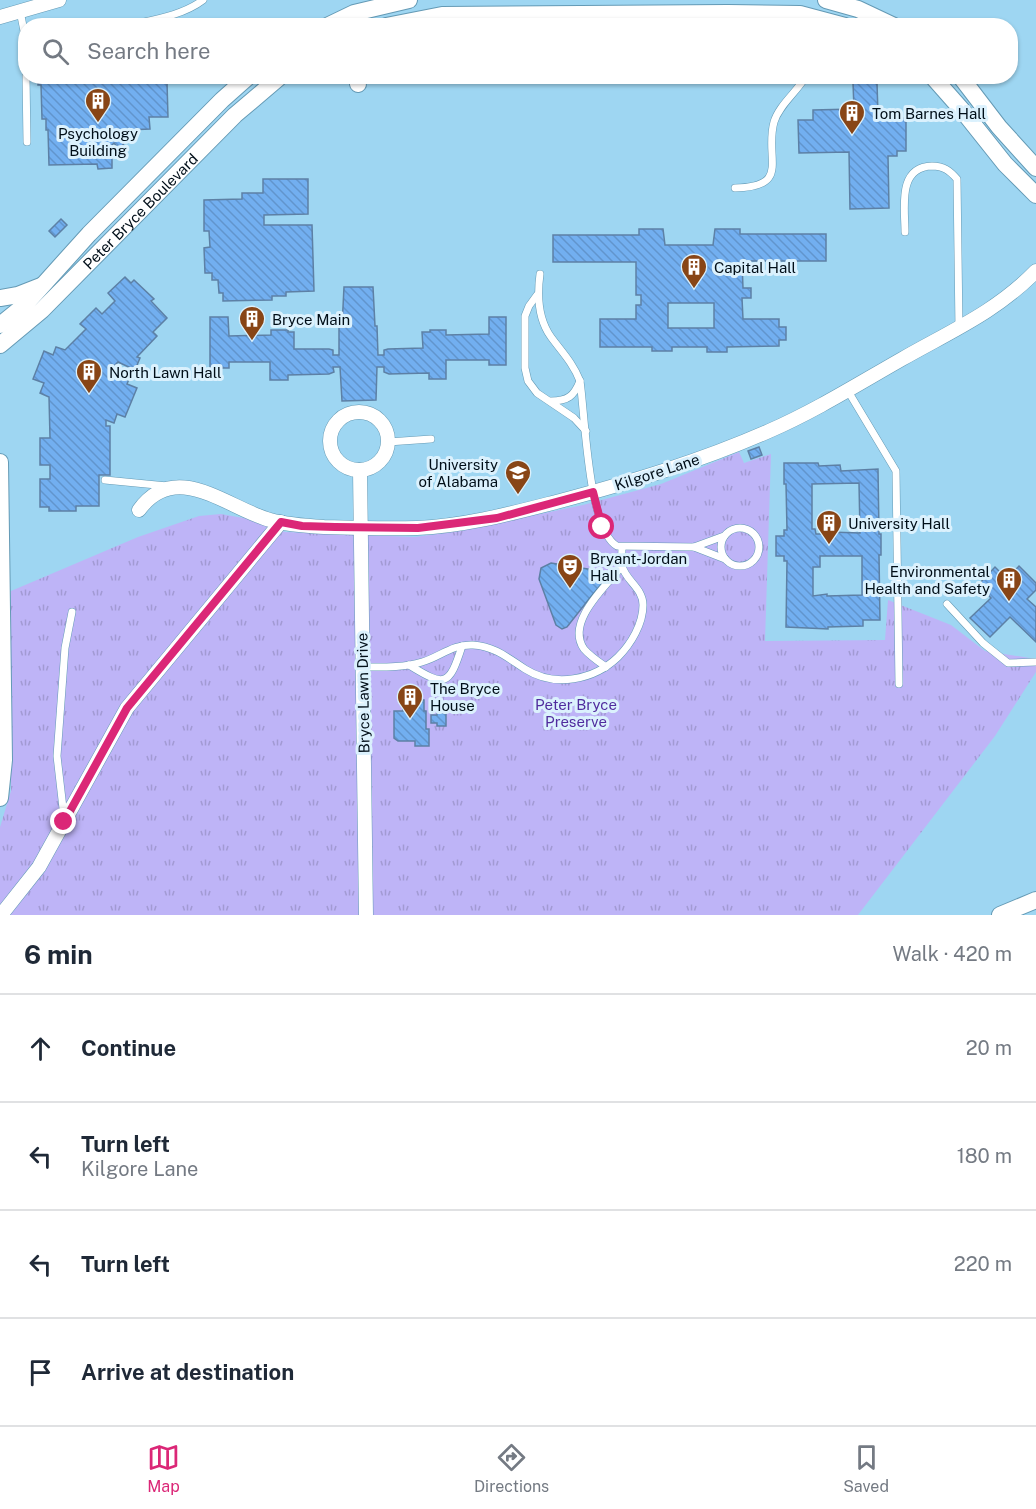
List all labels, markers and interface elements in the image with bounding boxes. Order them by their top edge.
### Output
search box [18,18,1018,84]
icon: search [39,35,72,68]
text: Search here [87,38,211,64]
building icon: Psychology Building [83,86,113,124]
building icon: Tom Barnes Hall [837,98,867,136]
place label: Tom Barnes Hall [872,105,986,122]
place label: Psychology Building [58,125,138,159]
street label: Peter Bryce Boulevard [79,150,201,272]
building icon: Capital Hall [679,252,709,290]
place label: Capital Hall [714,259,796,276]
building icon: Bryce Main [237,304,267,342]
place label: Bryce Main [272,311,350,328]
building icon: North Lawn Hall [74,357,104,395]
place label: North Lawn Hall [109,364,222,381]
street label: Kilgore Lane [613,450,701,494]
place label: University of Alabama [418,456,498,490]
school or university icon: University of Alabama [503,458,533,496]
building icon: University Hall [814,508,844,546]
route start [588,513,614,539]
place label: University Hall [848,515,950,532]
place label: Bryant-Jordan Hall [590,550,687,584]
theatre icon: Bryant-Jordan Hall [555,552,585,590]
place label: Environmental Health and Safety [864,563,990,597]
building icon: Environmental Health and Safety [994,565,1024,603]
street label: Bryce Lawn Drive [353,633,373,753]
place label: The Bryce House [430,680,500,714]
building icon: The Bryce House [395,682,425,720]
park label: Peter Bryce Preserve [535,696,617,730]
route end [50,808,76,834]
text: 6 min [24,939,93,970]
text: Walk · 420 m [892,942,1012,966]
icon: ahead [24,1032,57,1065]
text: Continue [81,1035,176,1061]
text: 20 m [966,1036,1012,1060]
text: Turn left [81,1131,170,1157]
icon: left [24,1140,57,1173]
text: 180 m [957,1144,1012,1168]
text: Kilgore Lane [81,1157,198,1181]
icon: left [24,1248,57,1281]
text: Turn left [81,1251,170,1277]
text: 220 m [954,1252,1012,1276]
icon: arrive [24,1356,57,1389]
text: Arrive at destination [81,1359,294,1385]
tab: Map [147,1441,180,1496]
tab: Directions [474,1441,549,1496]
tab: Saved [843,1441,889,1496]

